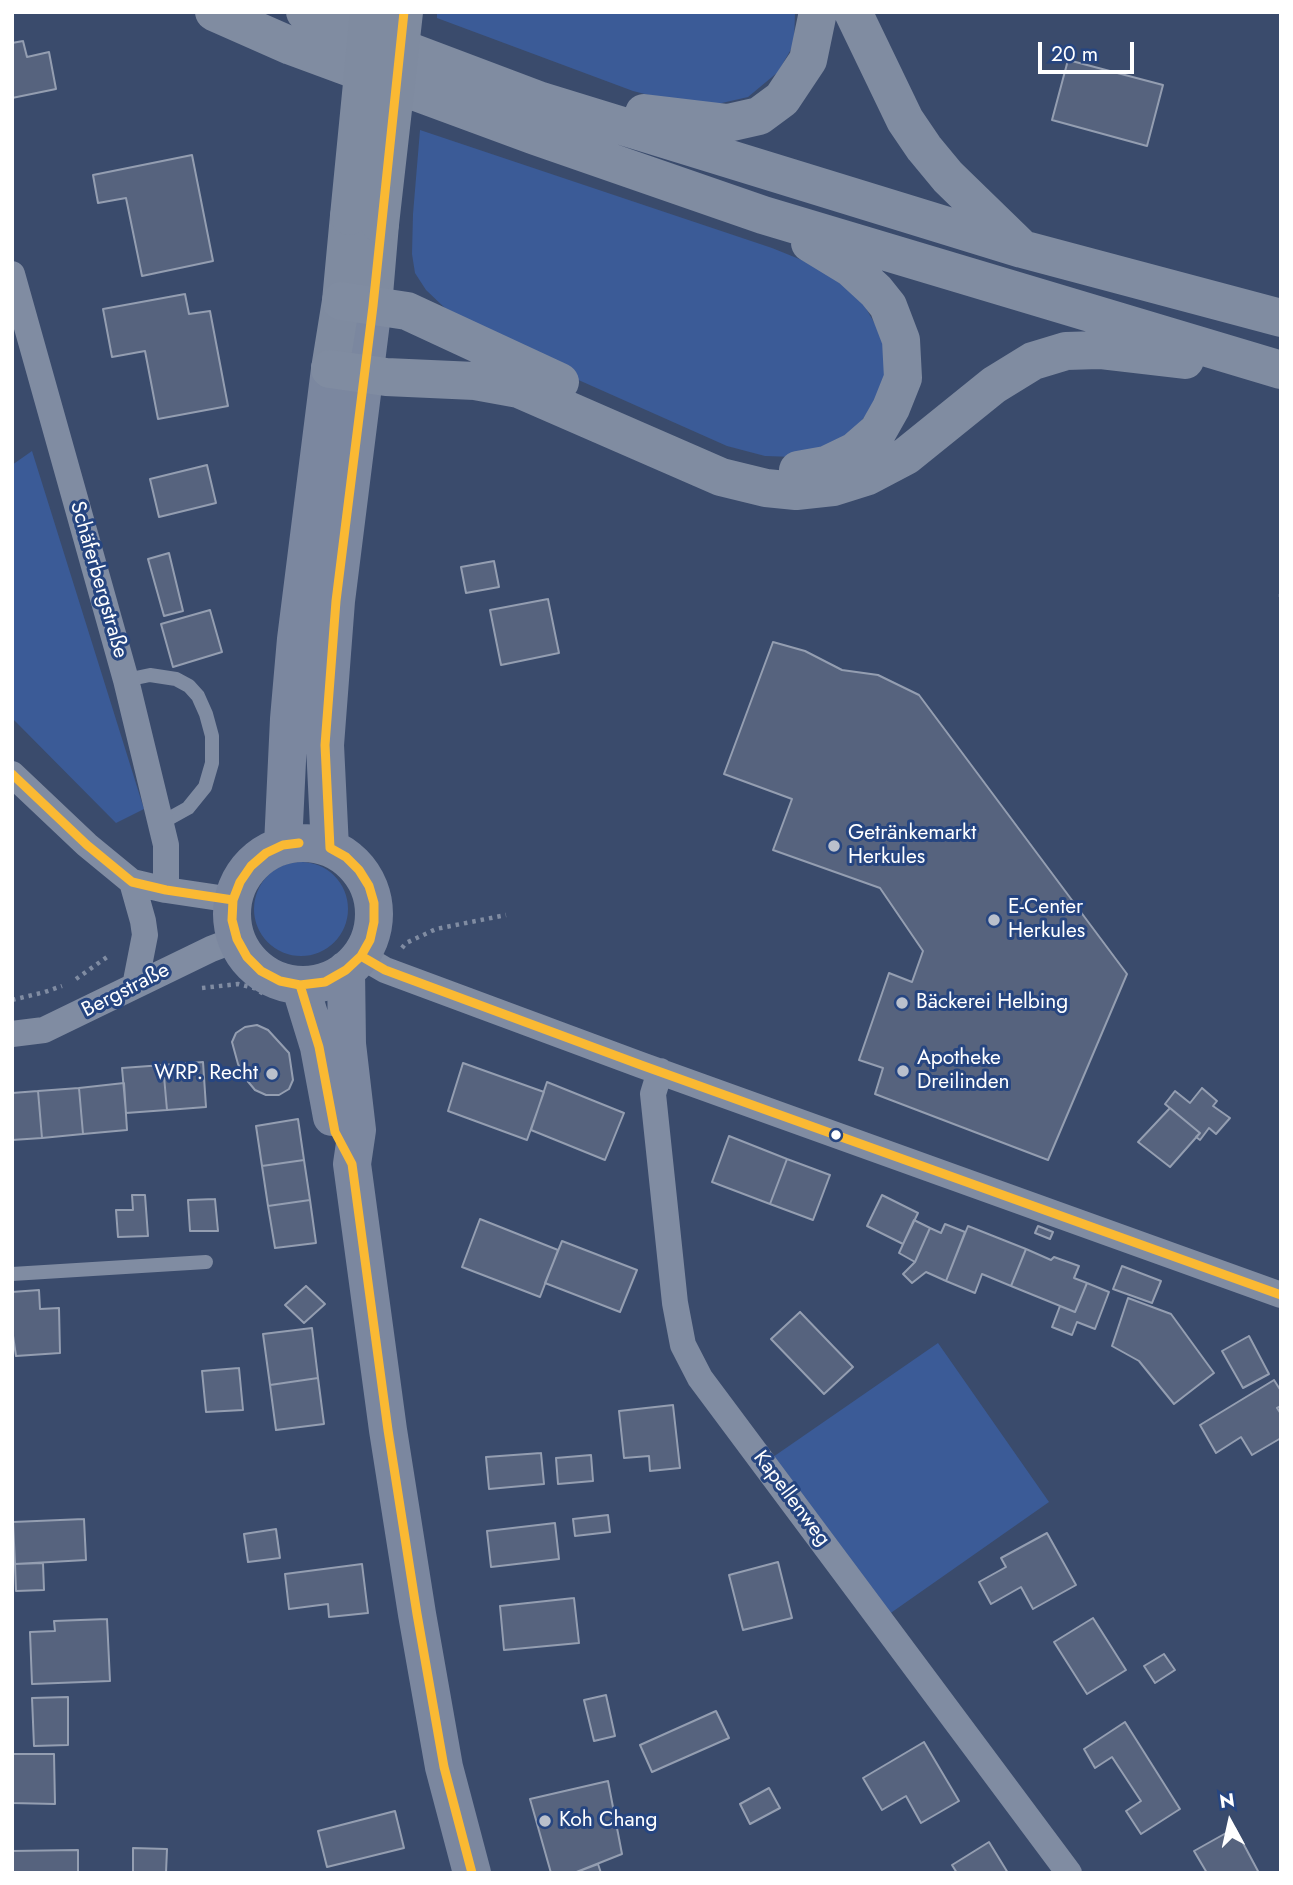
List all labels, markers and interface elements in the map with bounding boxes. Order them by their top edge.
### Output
scale bar [1041,28,1137,72]
text: 20 m [1051,39,1098,69]
street label: Schäferbergstraße [64,499,132,661]
place label: Getränkemarkt Herkules [848,821,976,871]
marker: Getränkemarkt Herkules [826,838,842,854]
place label: E-Center Herkules [1008,895,1085,945]
marker: E-Center Herkules [986,912,1002,928]
street label: Bergstraße [78,958,174,1024]
place label: Bäckerei Helbing [916,990,1068,1016]
marker: Bäckerei Helbing [894,995,910,1011]
place label: Apotheke Dreilinden [917,1046,1010,1096]
place label: WRP. Recht [154,1061,258,1087]
marker: Apotheke Dreilinden [895,1063,911,1079]
marker: WRP. Recht [264,1066,280,1082]
unlabelled marker [829,1128,843,1142]
street label: Kapellenweg [747,1446,835,1552]
text: N [1218,1786,1236,1815]
north arrow [1195,1787,1265,1857]
place label: Koh Chang [559,1808,658,1834]
marker: Koh Chang [537,1813,553,1829]

